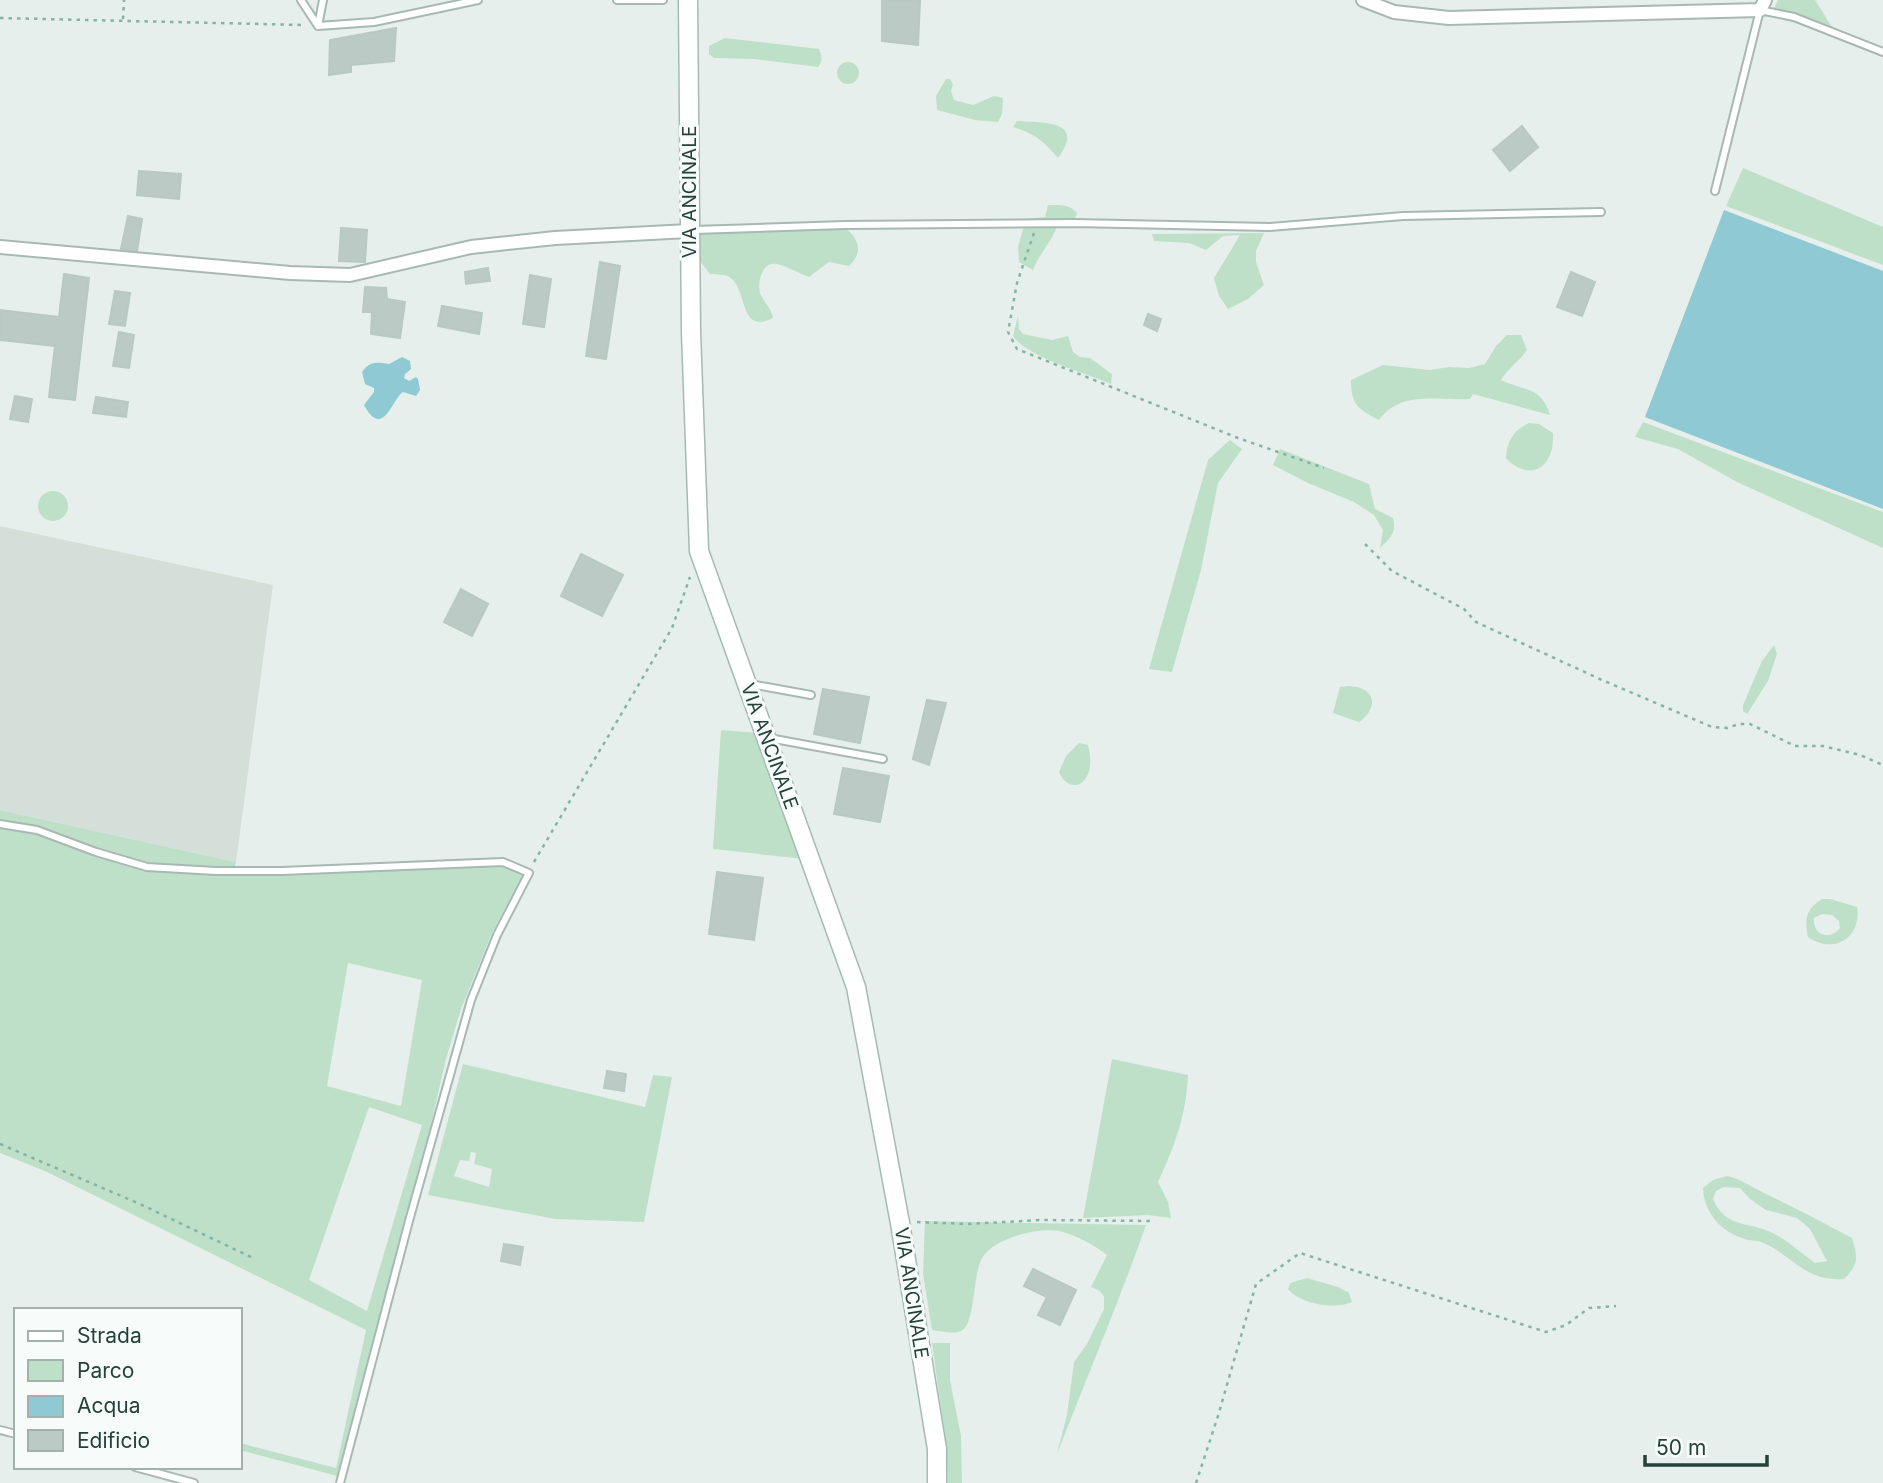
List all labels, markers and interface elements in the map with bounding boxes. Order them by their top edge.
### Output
street label: VIA ANCINALE [678,126,701,258]
street label: VIA ANCINALE [736,680,803,812]
street label: VIA ANCINALE [890,1226,933,1360]
legend [14,1308,242,1469]
text: Strada [77,1323,142,1348]
text: Parco [77,1358,134,1383]
text: Acqua [77,1393,141,1418]
scale bar [1645,1424,1768,1468]
text: Edificio [77,1428,150,1453]
text: 50 m [1656,1435,1706,1460]

